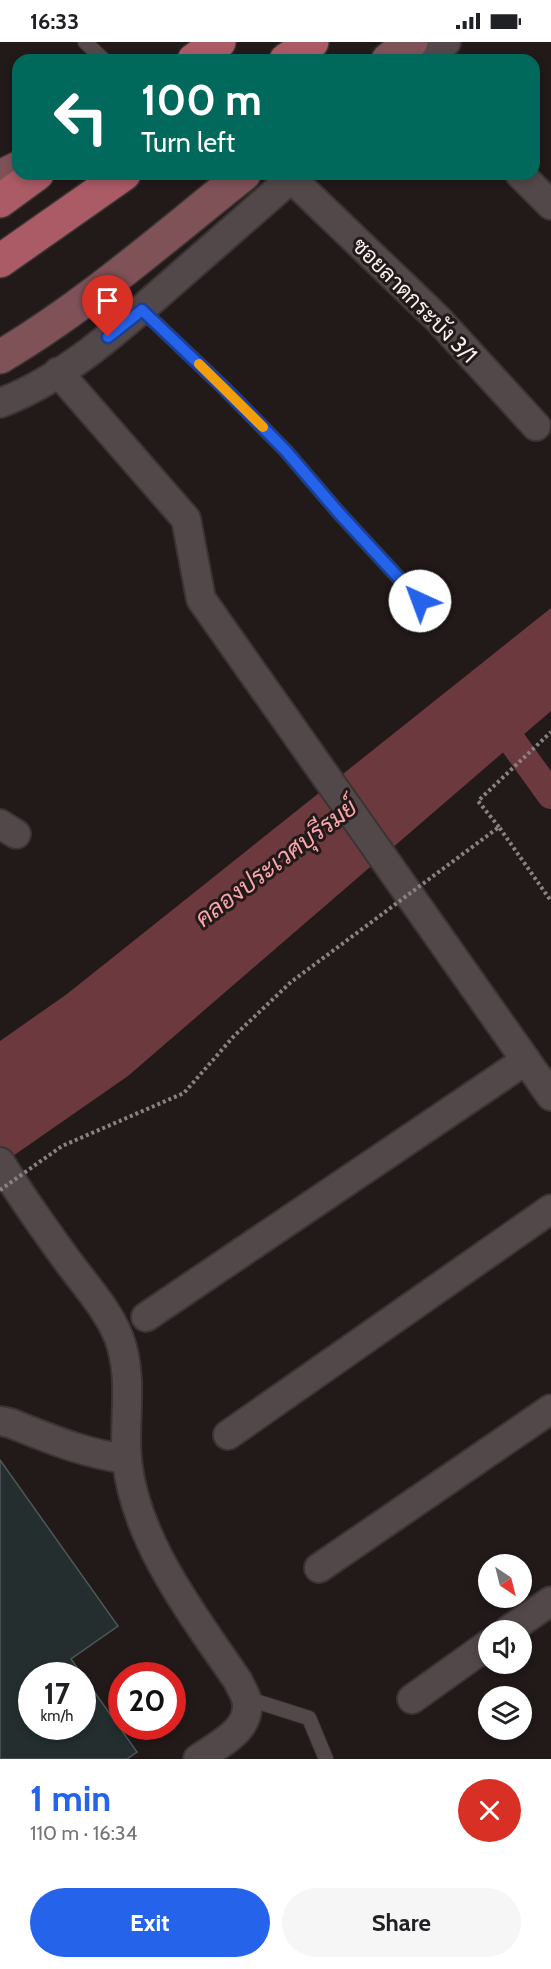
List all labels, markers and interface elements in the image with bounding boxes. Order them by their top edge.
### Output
text: 16:33 [30,8,79,35]
text: 100 m [141,74,262,126]
icon: left [42,78,120,156]
text: Turn left [141,126,235,159]
street label: ซอยลาดกระบัง 3/1 [346,232,483,369]
pin [82,275,133,337]
icon: arrive [91,284,124,317]
position arrow [388,569,452,633]
water label: คลองประเวศบุรีรมย์ [189,790,366,934]
north arrow [478,1554,532,1608]
map controls [478,1554,532,1740]
button: sound [478,1620,532,1674]
speed limit sign: 20 [108,1662,186,1740]
text: 17 [44,1675,70,1712]
button: layers [478,1686,532,1740]
text: km/h [41,1707,73,1725]
text: 1 min [30,1776,111,1820]
button: close [458,1779,521,1842]
text: 110 m · 16:34 [30,1821,137,1845]
button: Exit [30,1888,270,1957]
button: Share [282,1888,521,1957]

